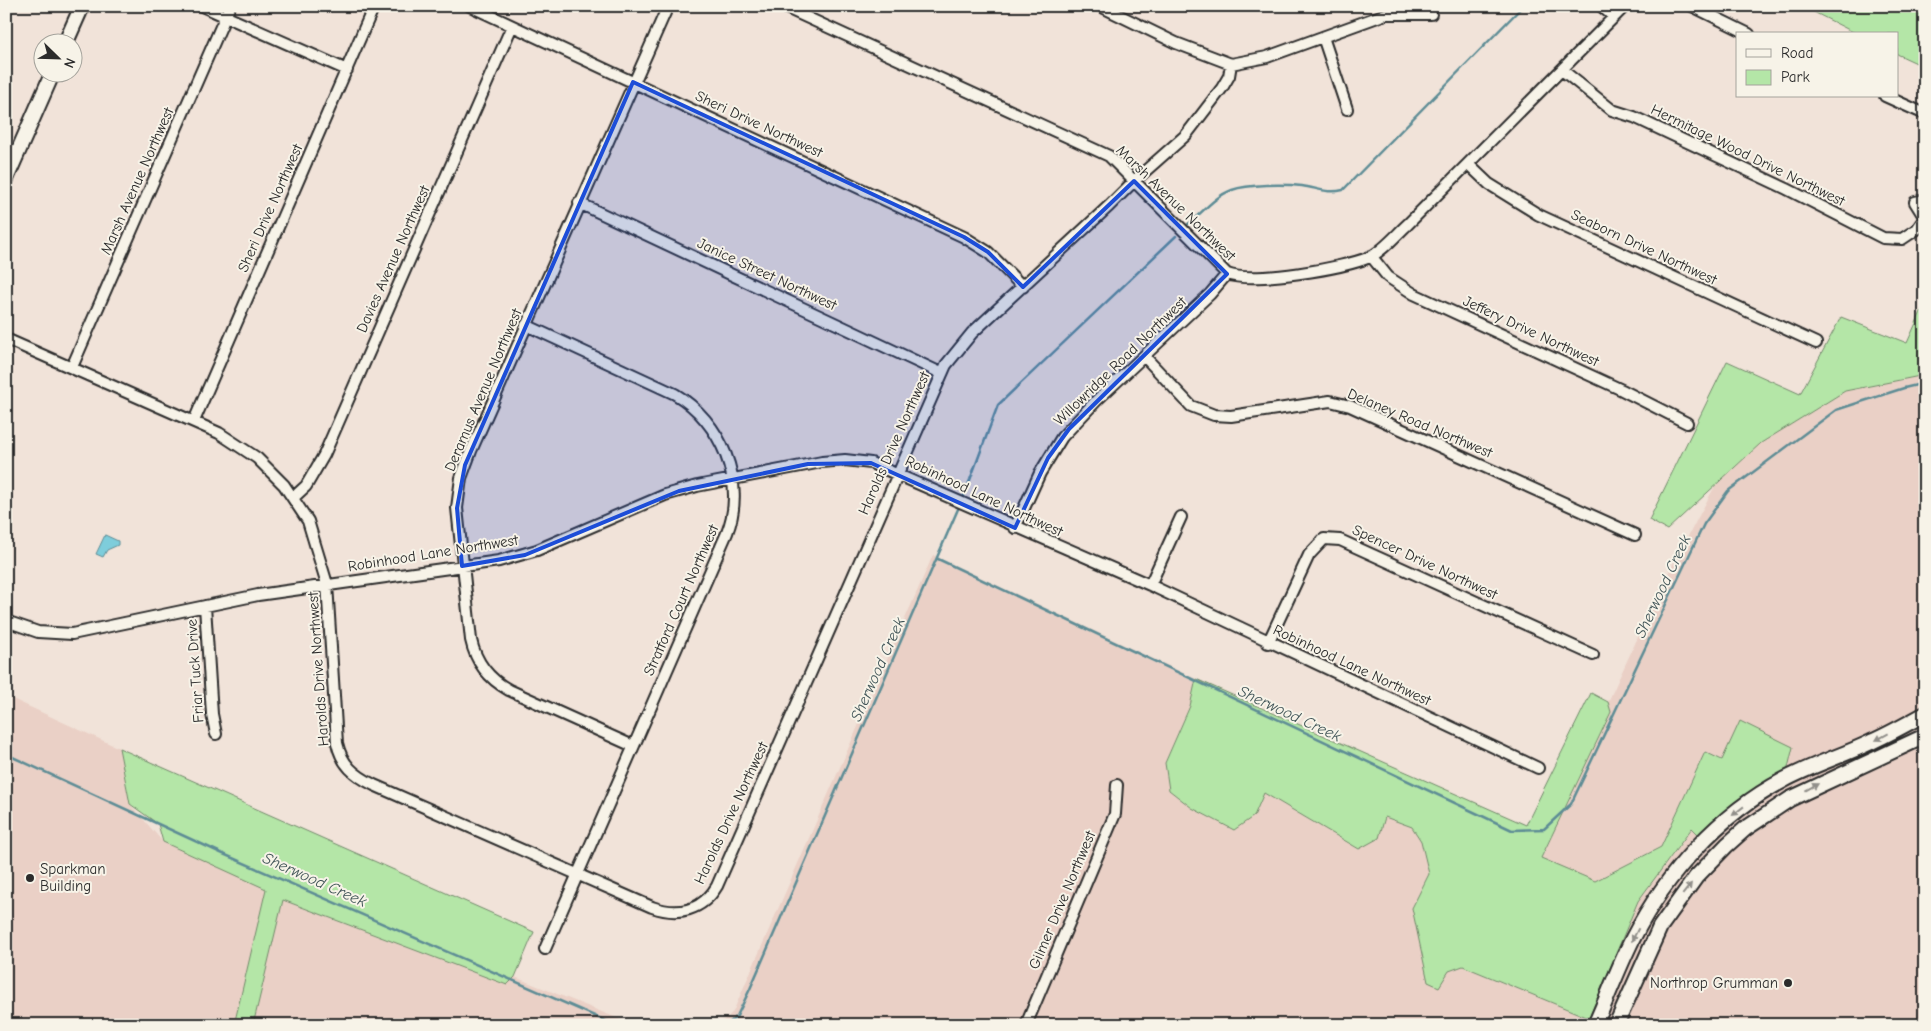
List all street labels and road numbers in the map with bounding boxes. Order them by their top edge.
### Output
street label: Sheri Drive Northwest [693,87,826,162]
street label: Hermitage Wood Drive Northwest [1648,100,1849,210]
street label: Marsh Avenue Northwest [96,104,178,257]
street label: Sheri Drive Northwest [234,141,307,275]
street label: Marsh Avenue Northwest [1113,141,1240,265]
street label: Davies Avenue Northwest [352,182,434,335]
street label: Seaborn Drive Northwest [1568,205,1720,289]
street label: Janice Street Northwest [695,234,840,314]
street label: Willowridge Road Northwest [1050,292,1191,429]
street label: Jeffery Drive Northwest [1460,292,1602,371]
street label: Deramus Avenue Northwest [440,305,526,474]
street label: Harolds Drive Northwest [854,368,934,517]
street label: Delaney Road Northwest [1345,384,1496,462]
street label: Robinhood Lane Northwest [902,452,1066,541]
street label: Spencer Drive Northwest [1350,520,1501,604]
street label: Stratford Court Northwest [640,521,723,678]
street label: Robinhood Lane Northwest [347,531,520,575]
street label: Harolds Drive Northwest [304,590,332,747]
street label: Friar Tuck Drive [182,618,208,724]
street label: Robinhood Lane Northwest [1270,621,1434,710]
street label: Harolds Drive Northwest [690,738,772,887]
street label: Gilmer Drive Northwest [1025,828,1100,972]

